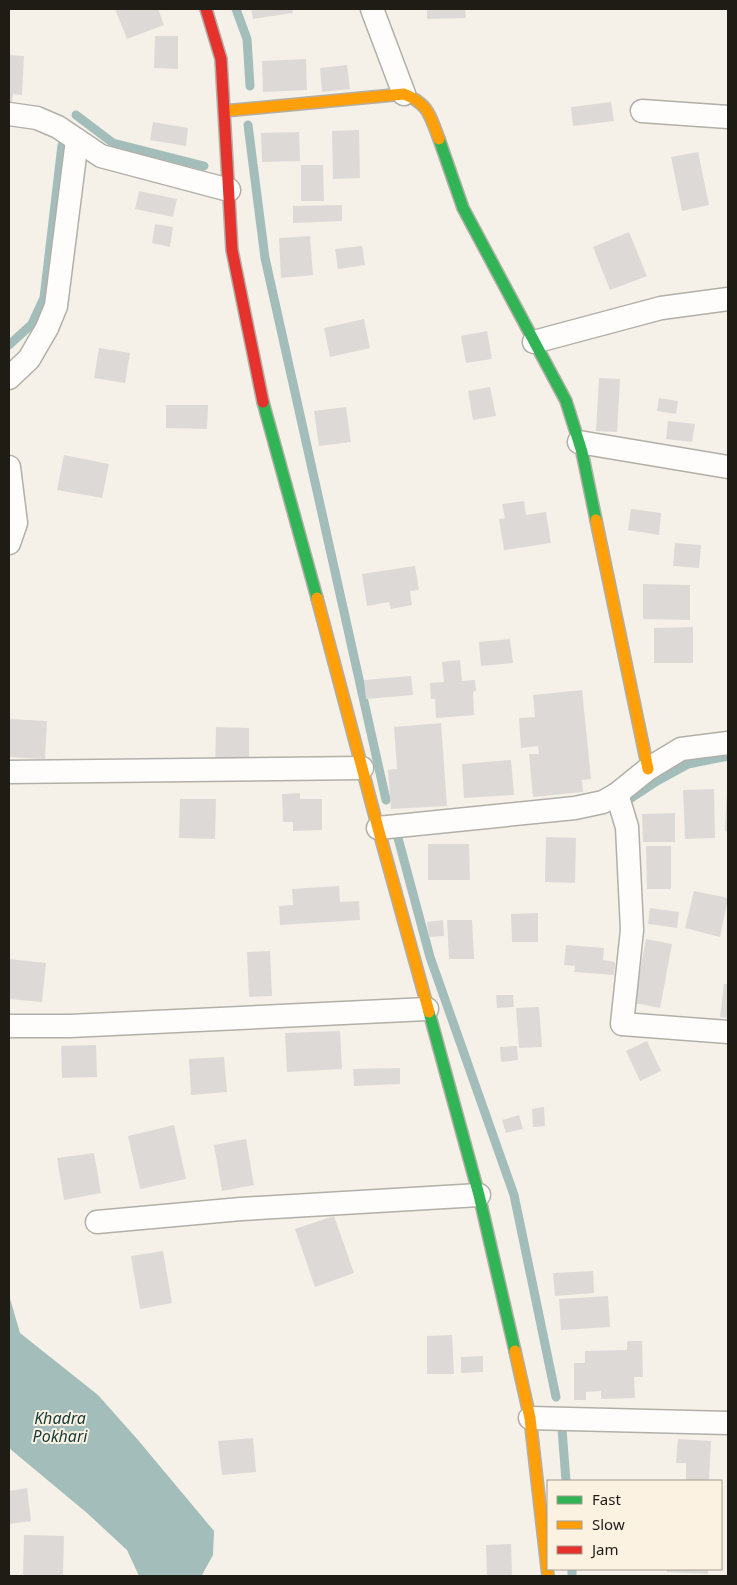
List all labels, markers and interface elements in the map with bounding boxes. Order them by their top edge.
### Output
water label: Khadra Pokhari [33,1407,88,1447]
legend [547,1480,722,1570]
text: Fast [592,1489,621,1509]
text: Slow [592,1514,625,1534]
text: Jam [590,1539,619,1559]

